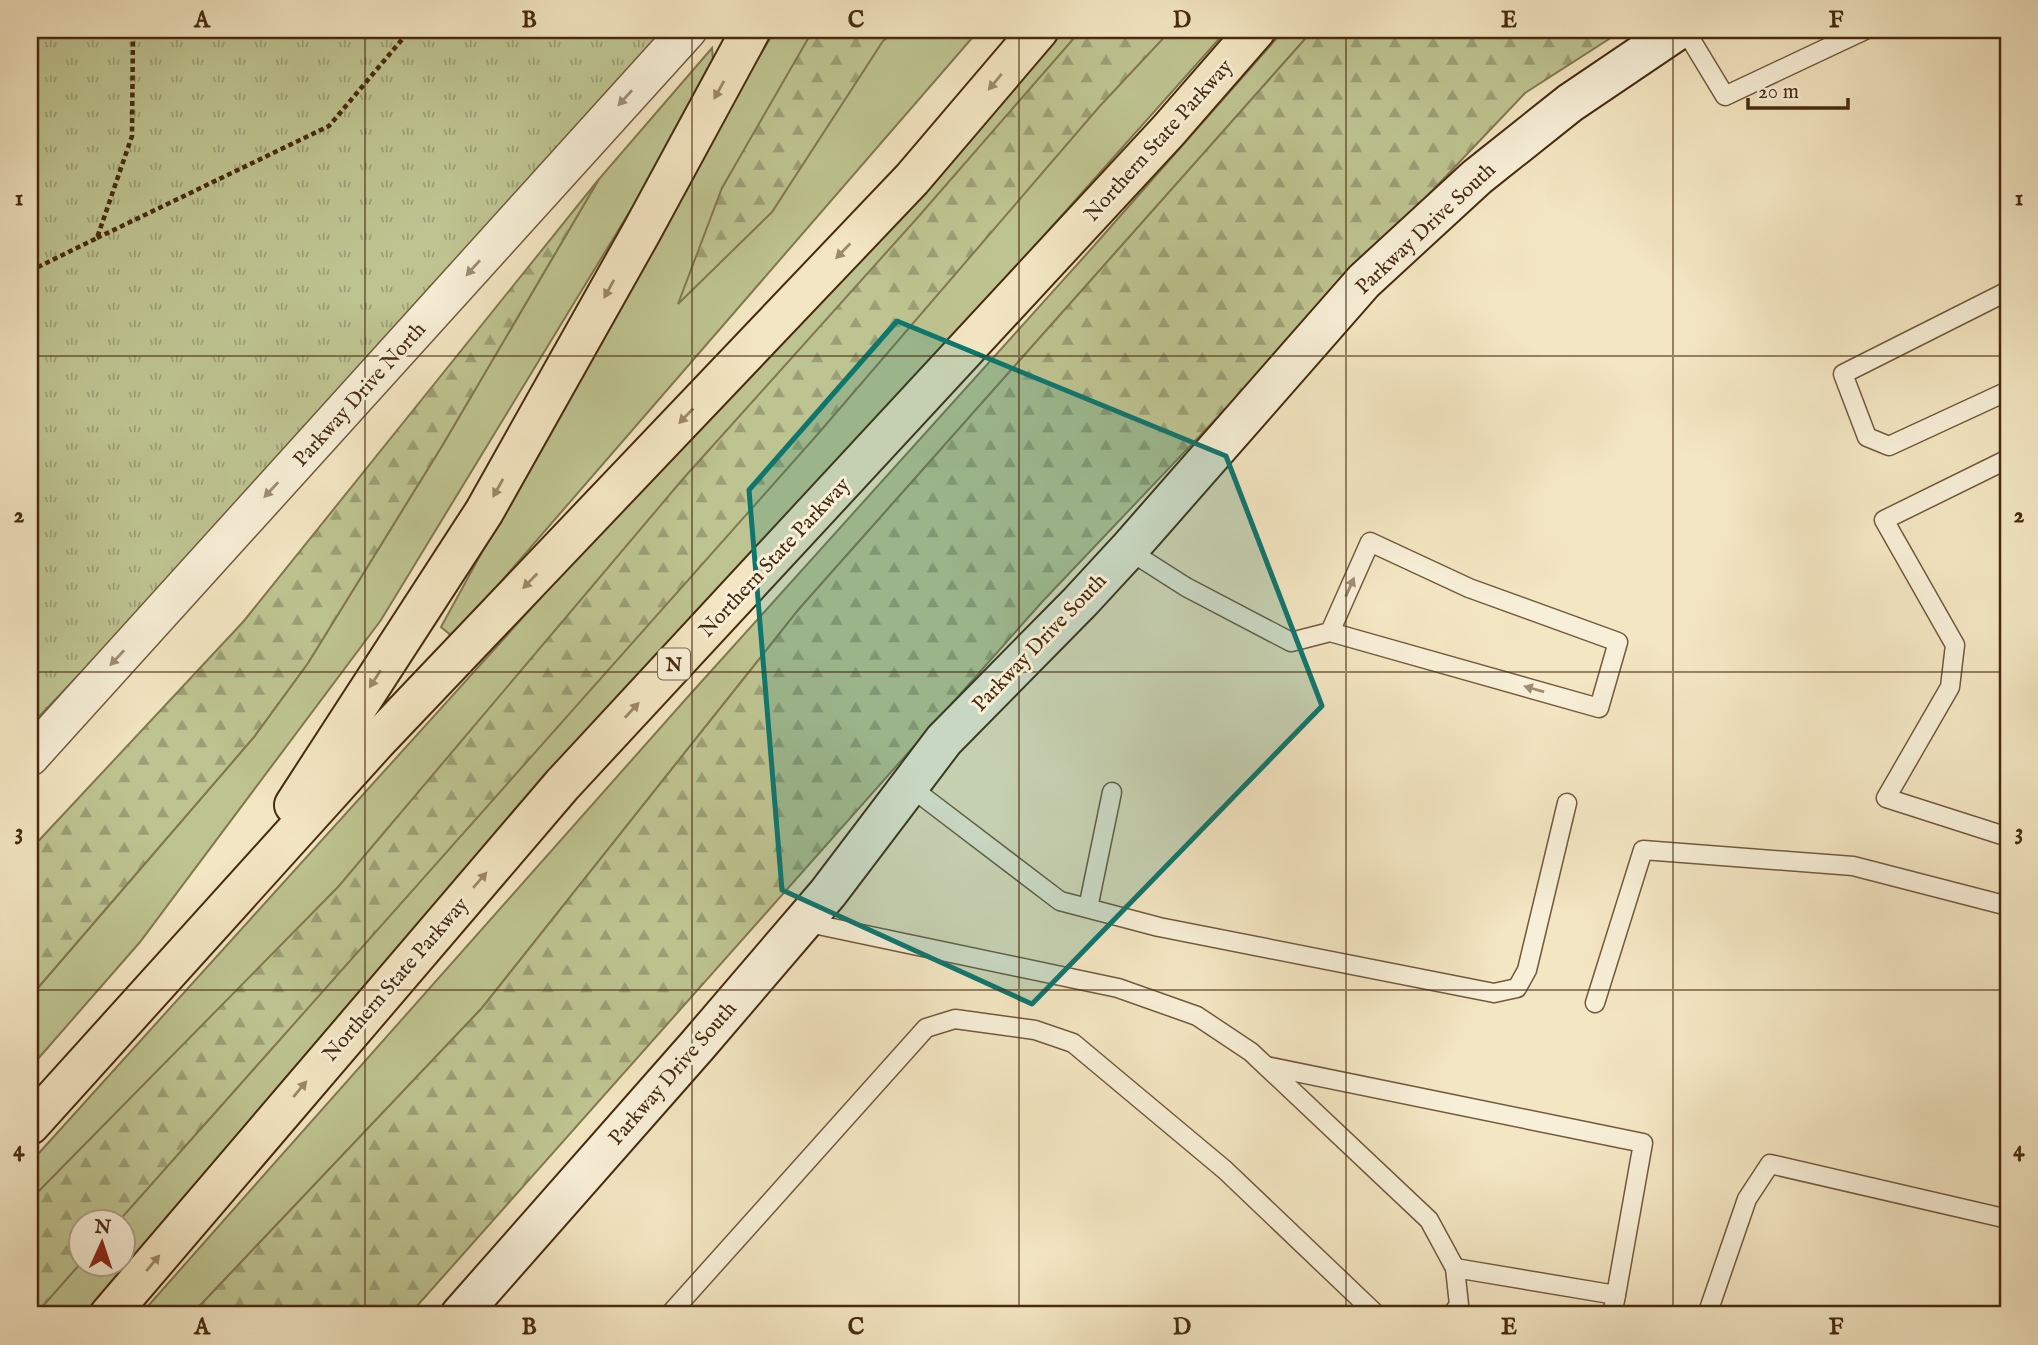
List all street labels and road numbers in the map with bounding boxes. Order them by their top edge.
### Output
street label: Northern State Parkway [1079,54,1240,228]
street label: Parkway Drive South [1350,157,1502,301]
street label: Parkway Drive North [288,317,432,473]
street label: Northern State Parkway [694,472,857,644]
street label: Parkway Drive South [967,568,1113,718]
road number: N [658,649,690,680]
street label: Northern State Parkway [317,892,475,1068]
street label: Parkway Drive South [603,996,743,1152]

